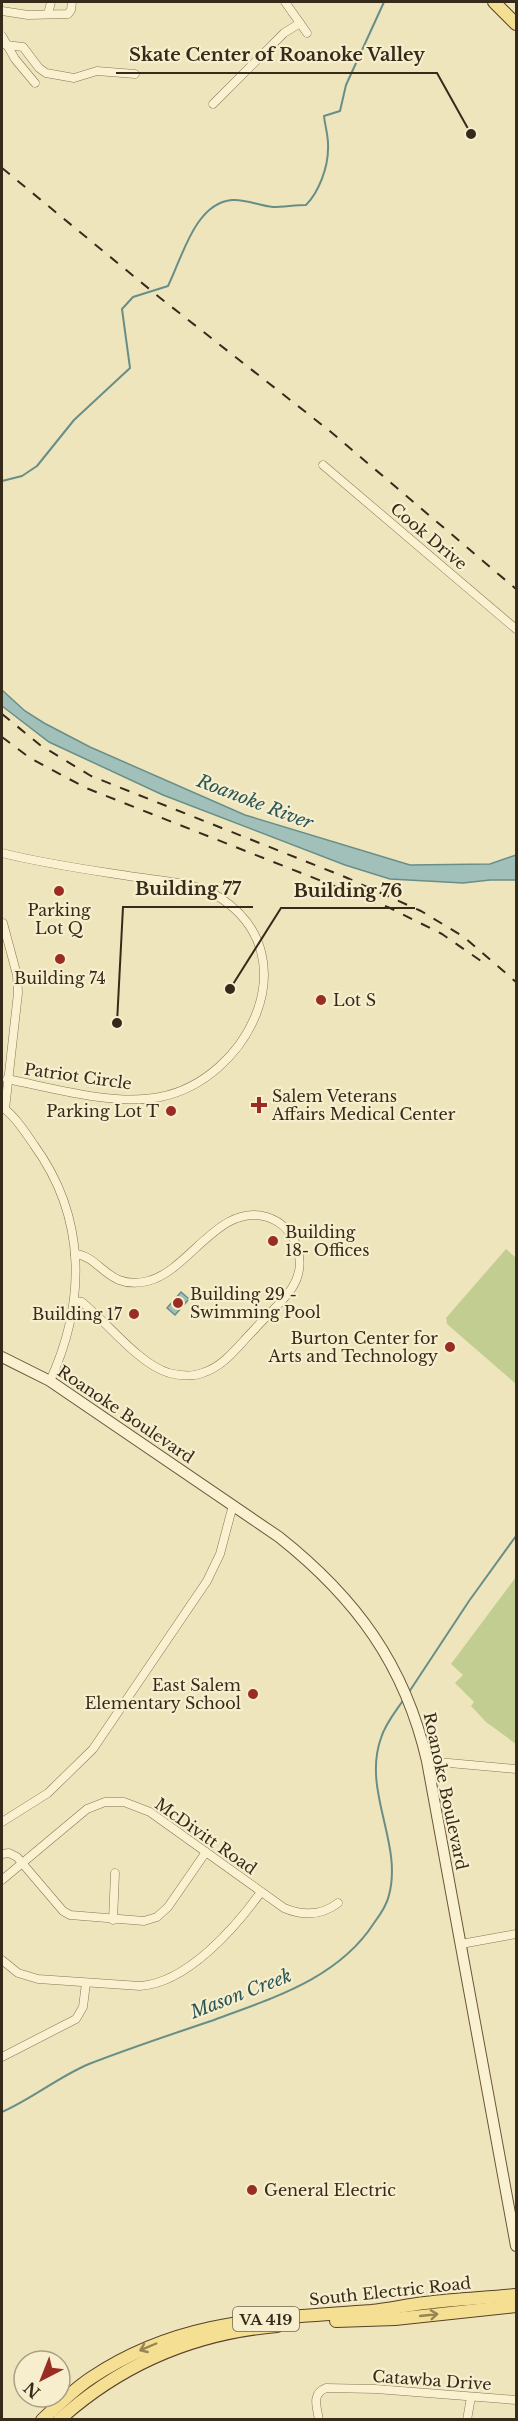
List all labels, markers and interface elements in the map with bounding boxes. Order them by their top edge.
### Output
callout: Skate Center of Roanoke Valley [116,37,437,73]
text: Skate Center of Roanoke Valley [129,44,425,66]
street label: Cook Drive [387,498,471,574]
water label: Roanoke River [193,769,317,834]
callout: Building 77 [123,871,253,907]
callout: Building 76 [281,872,415,908]
text: Building 77 [135,878,242,900]
text: Building 76 [294,880,402,902]
marker: Parking Lot Q [52,884,66,898]
place label: Parking Lot Q [27,900,91,938]
marker: Building 74 [53,952,67,966]
place label: Building 74 [14,968,106,988]
place label: Lot S [333,990,376,1010]
marker: Lot S [314,993,328,1007]
street label: Patriot Circle [23,1059,133,1093]
place label: Salem Veterans Affairs Medical Center [271,1086,456,1124]
marker: Salem Veterans Affairs Medical Center [250,1096,268,1114]
place label: Parking Lot T [46,1101,159,1121]
marker: Parking Lot T [164,1104,178,1118]
place label: Building 18- Offices [285,1222,370,1260]
marker: Building 18- Offices [266,1234,280,1248]
place label: Building 29 - Swimming Pool [190,1284,321,1322]
marker: Building 29 - Swimming Pool [171,1296,185,1310]
place label: Building 17 [32,1304,123,1324]
marker: Building 17 [127,1307,141,1321]
place label: Burton Center for Arts and Technology [267,1328,439,1366]
marker: Burton Center for Arts and Technology [443,1340,457,1354]
street label: Roanoke Boulevard [54,1361,198,1467]
place label: East Salem Elementary School [85,1675,241,1713]
marker: East Salem Elementary School [246,1687,260,1701]
street label: Roanoke Boulevard [420,1710,473,1872]
street label: McDivitt Road [151,1794,261,1879]
water label: Mason Creek [186,1965,295,2024]
place label: General Electric [264,2180,396,2200]
marker: General Electric [245,2183,259,2197]
street label: South Electric Road [308,2273,472,2309]
road number: VA 419 [233,2307,299,2331]
one-way arrow [418,2309,438,2320]
one-way arrow [140,2342,158,2353]
north arrow [12,2349,72,2409]
street label: Catawba Drive [372,2366,492,2394]
text: N [20,2378,44,2403]

